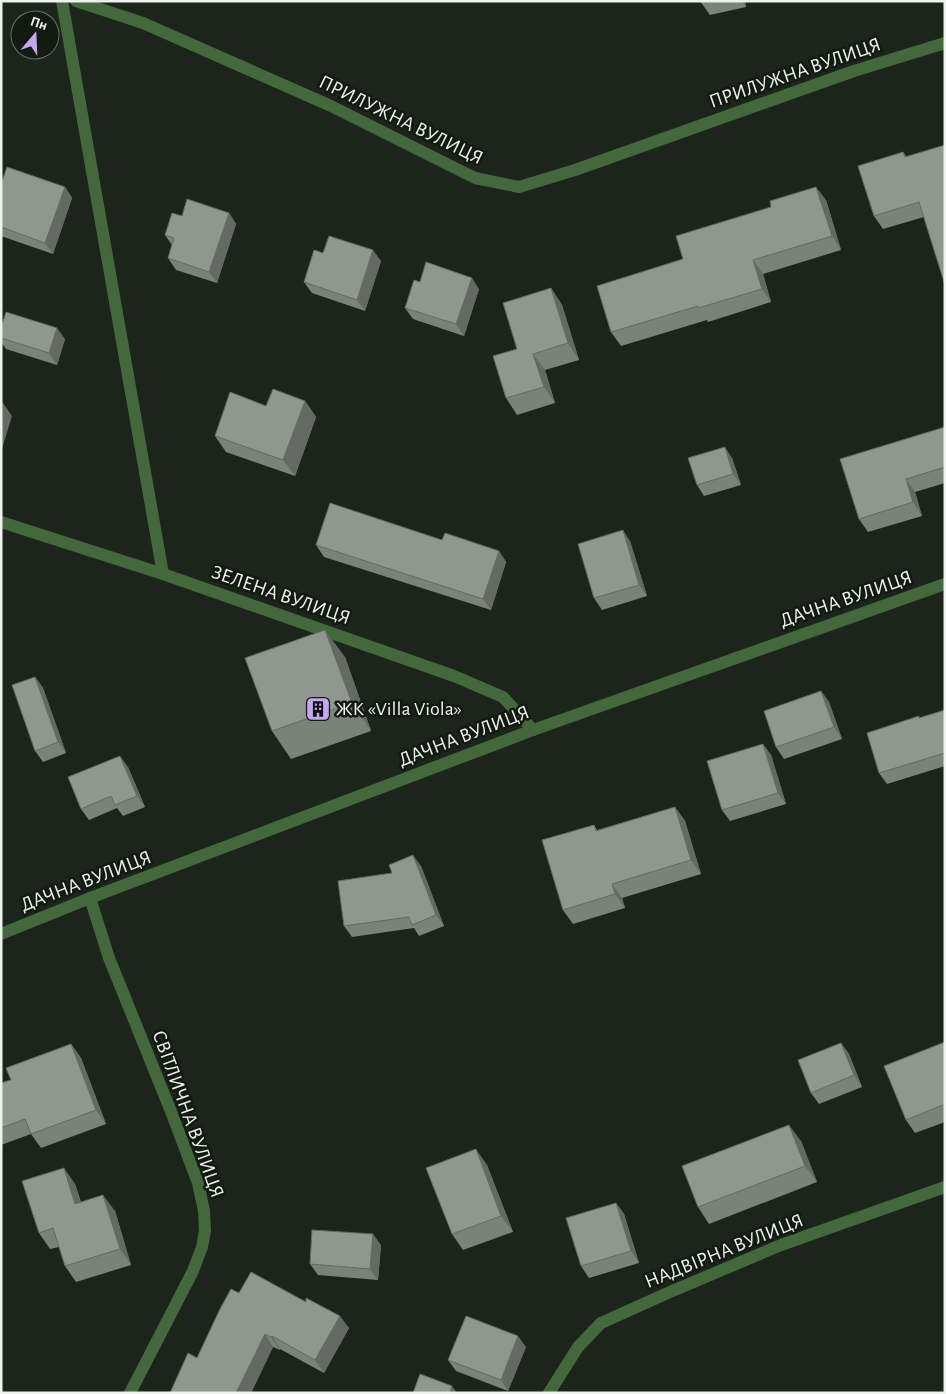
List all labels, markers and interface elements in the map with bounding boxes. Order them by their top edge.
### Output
north arrow [10,10,60,60]
text: Пн [29,14,49,33]
street label: ПРИЛУЖНА ВУЛИЦЯ [707,34,883,112]
street label: ПРИЛУЖНА ВУЛИЦЯ [316,72,486,168]
street label: ЗЕЛЕНА ВУЛИЦЯ [209,562,353,628]
street label: ДАЧНА ВУЛИЦЯ [777,567,915,631]
building icon: ЖК «Villa Viola» [305,696,331,722]
place label: ЖК «Villa Viola» [336,699,462,719]
street label: ДАЧНА ВУЛИЦЯ [396,702,532,770]
street label: ДАЧНА ВУЛИЦЯ [18,847,154,915]
street label: СВІТЛИЧНА ВУЛИЦЯ [148,1028,228,1200]
street label: НАДВІРНА ВУЛИЦЯ [642,1210,806,1292]

